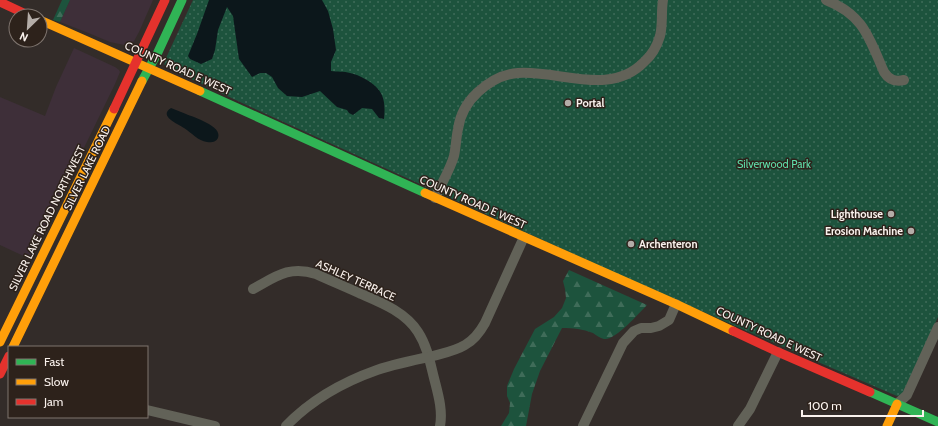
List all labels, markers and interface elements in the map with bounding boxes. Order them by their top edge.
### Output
north arrow [8,8,48,48]
text: N [17,29,30,45]
street label: COUNTY ROAD E WEST [123,38,233,98]
place label: Portal [576,96,605,110]
marker: Portal [563,98,573,108]
street label: SILVER LAKE ROAD [60,123,114,213]
street label: SILVER LAKE ROAD NORTHWEST [6,143,88,293]
park label: Silverwood Park [737,157,811,171]
street label: COUNTY ROAD E WEST [418,172,528,232]
place label: Lighthouse [831,207,883,221]
marker: Lighthouse [886,209,896,219]
place label: Erosion Machine [825,224,903,238]
marker: Erosion Machine [906,226,916,236]
place label: Archenteron [639,237,697,251]
marker: Archenteron [626,239,636,249]
street label: ASHLEY TERRACE [314,256,398,304]
street label: COUNTY ROAD E WEST [714,303,824,365]
legend [8,346,148,418]
text: Fast [44,354,64,369]
text: Slow [44,374,69,389]
scale bar [802,392,923,418]
text: Jam [43,394,63,409]
text: 100 m [808,398,842,413]

